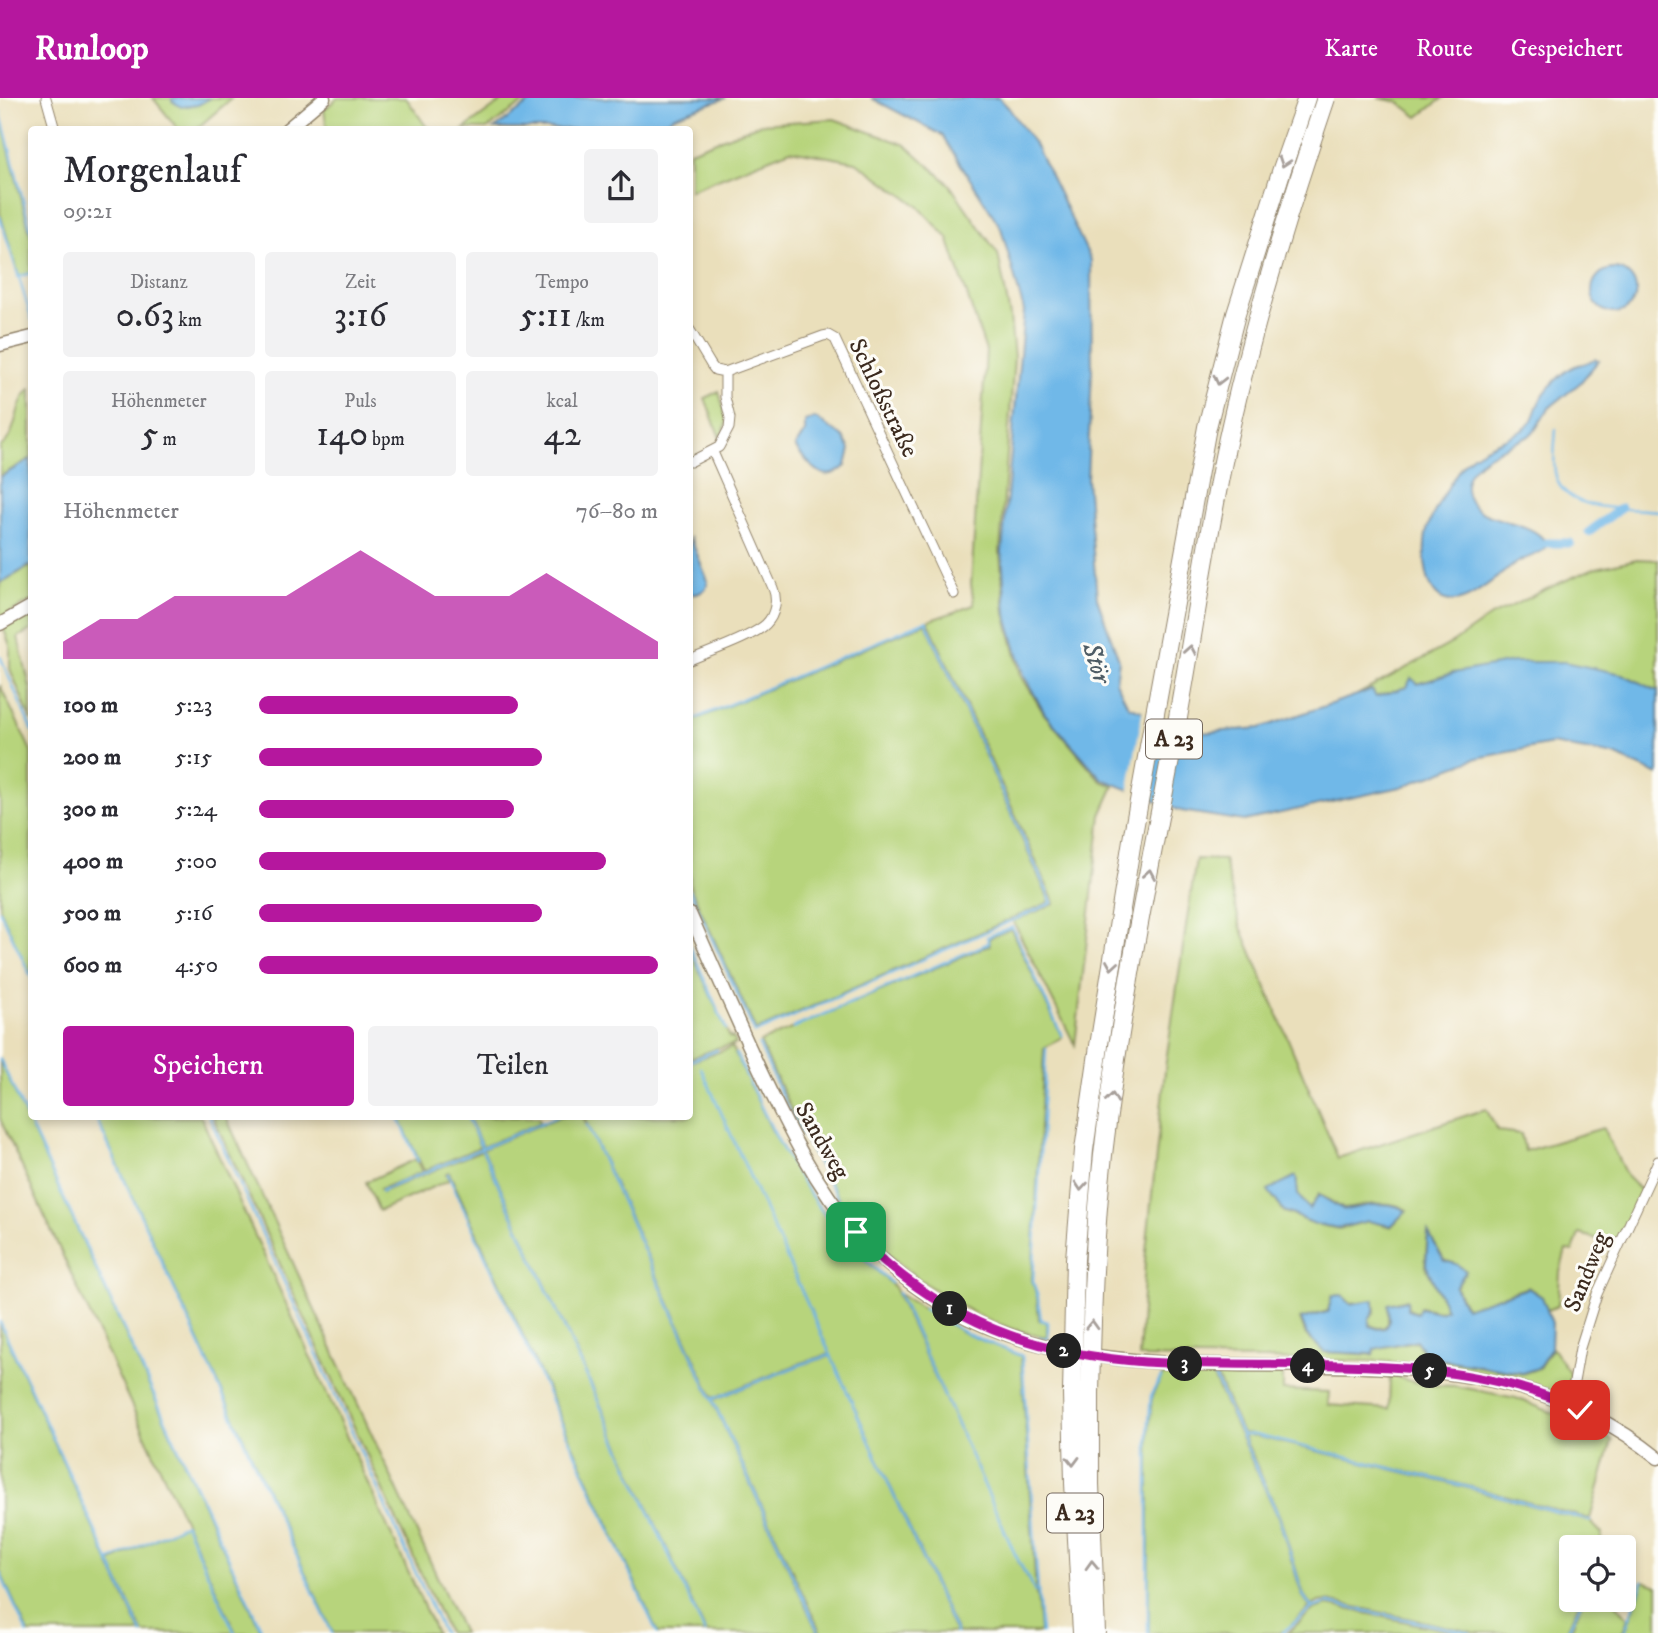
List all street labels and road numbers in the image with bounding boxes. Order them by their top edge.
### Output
street label: Schloßstraße [841,334,925,462]
road number: A 23 [1146,720,1202,758]
street label: Sandweg [788,1097,856,1185]
street label: Sandweg [1557,1227,1617,1317]
road number: A 23 [1047,1494,1103,1532]

